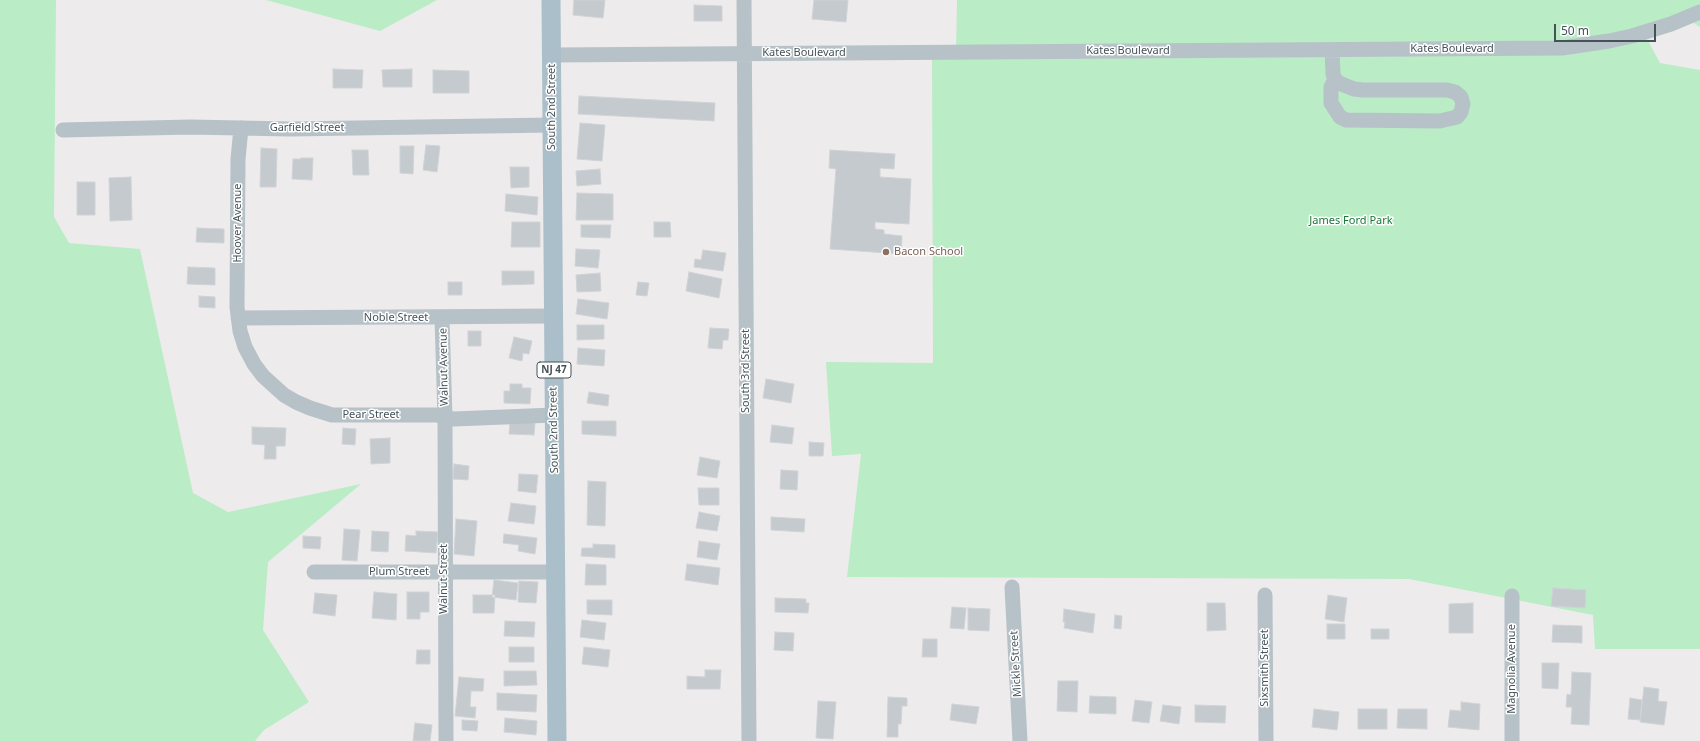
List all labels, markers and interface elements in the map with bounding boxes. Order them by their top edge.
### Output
scale bar [1556,16,1658,42]
text: 50 m [1561,22,1589,39]
street label: Kates Boulevard [1410,42,1494,56]
street label: Kates Boulevard [1086,44,1170,58]
street label: Kates Boulevard [762,46,846,60]
street label: South 2nd Street [545,64,559,150]
street label: Garfield Street [270,121,344,135]
street label: Hoover Avenue [231,183,245,263]
park label: James Ford Park [1309,214,1393,228]
place label: Bacon School [894,245,963,259]
marker: Bacon School [881,247,891,257]
street label: Noble Street [364,311,428,325]
street label: Walnut Avenue [437,328,451,406]
street label: South 3rd Street [739,329,753,413]
road number: NJ 47 [537,362,571,378]
street label: South 2nd Street [547,387,561,473]
street label: Pear Street [342,408,400,422]
street label: Walnut Street [437,544,451,614]
street label: Plum Street [369,565,429,579]
street label: Magnolia Avenue [1505,624,1519,714]
street label: Sixsmith Street [1258,629,1272,707]
street label: Mickle Street [1008,630,1024,698]

